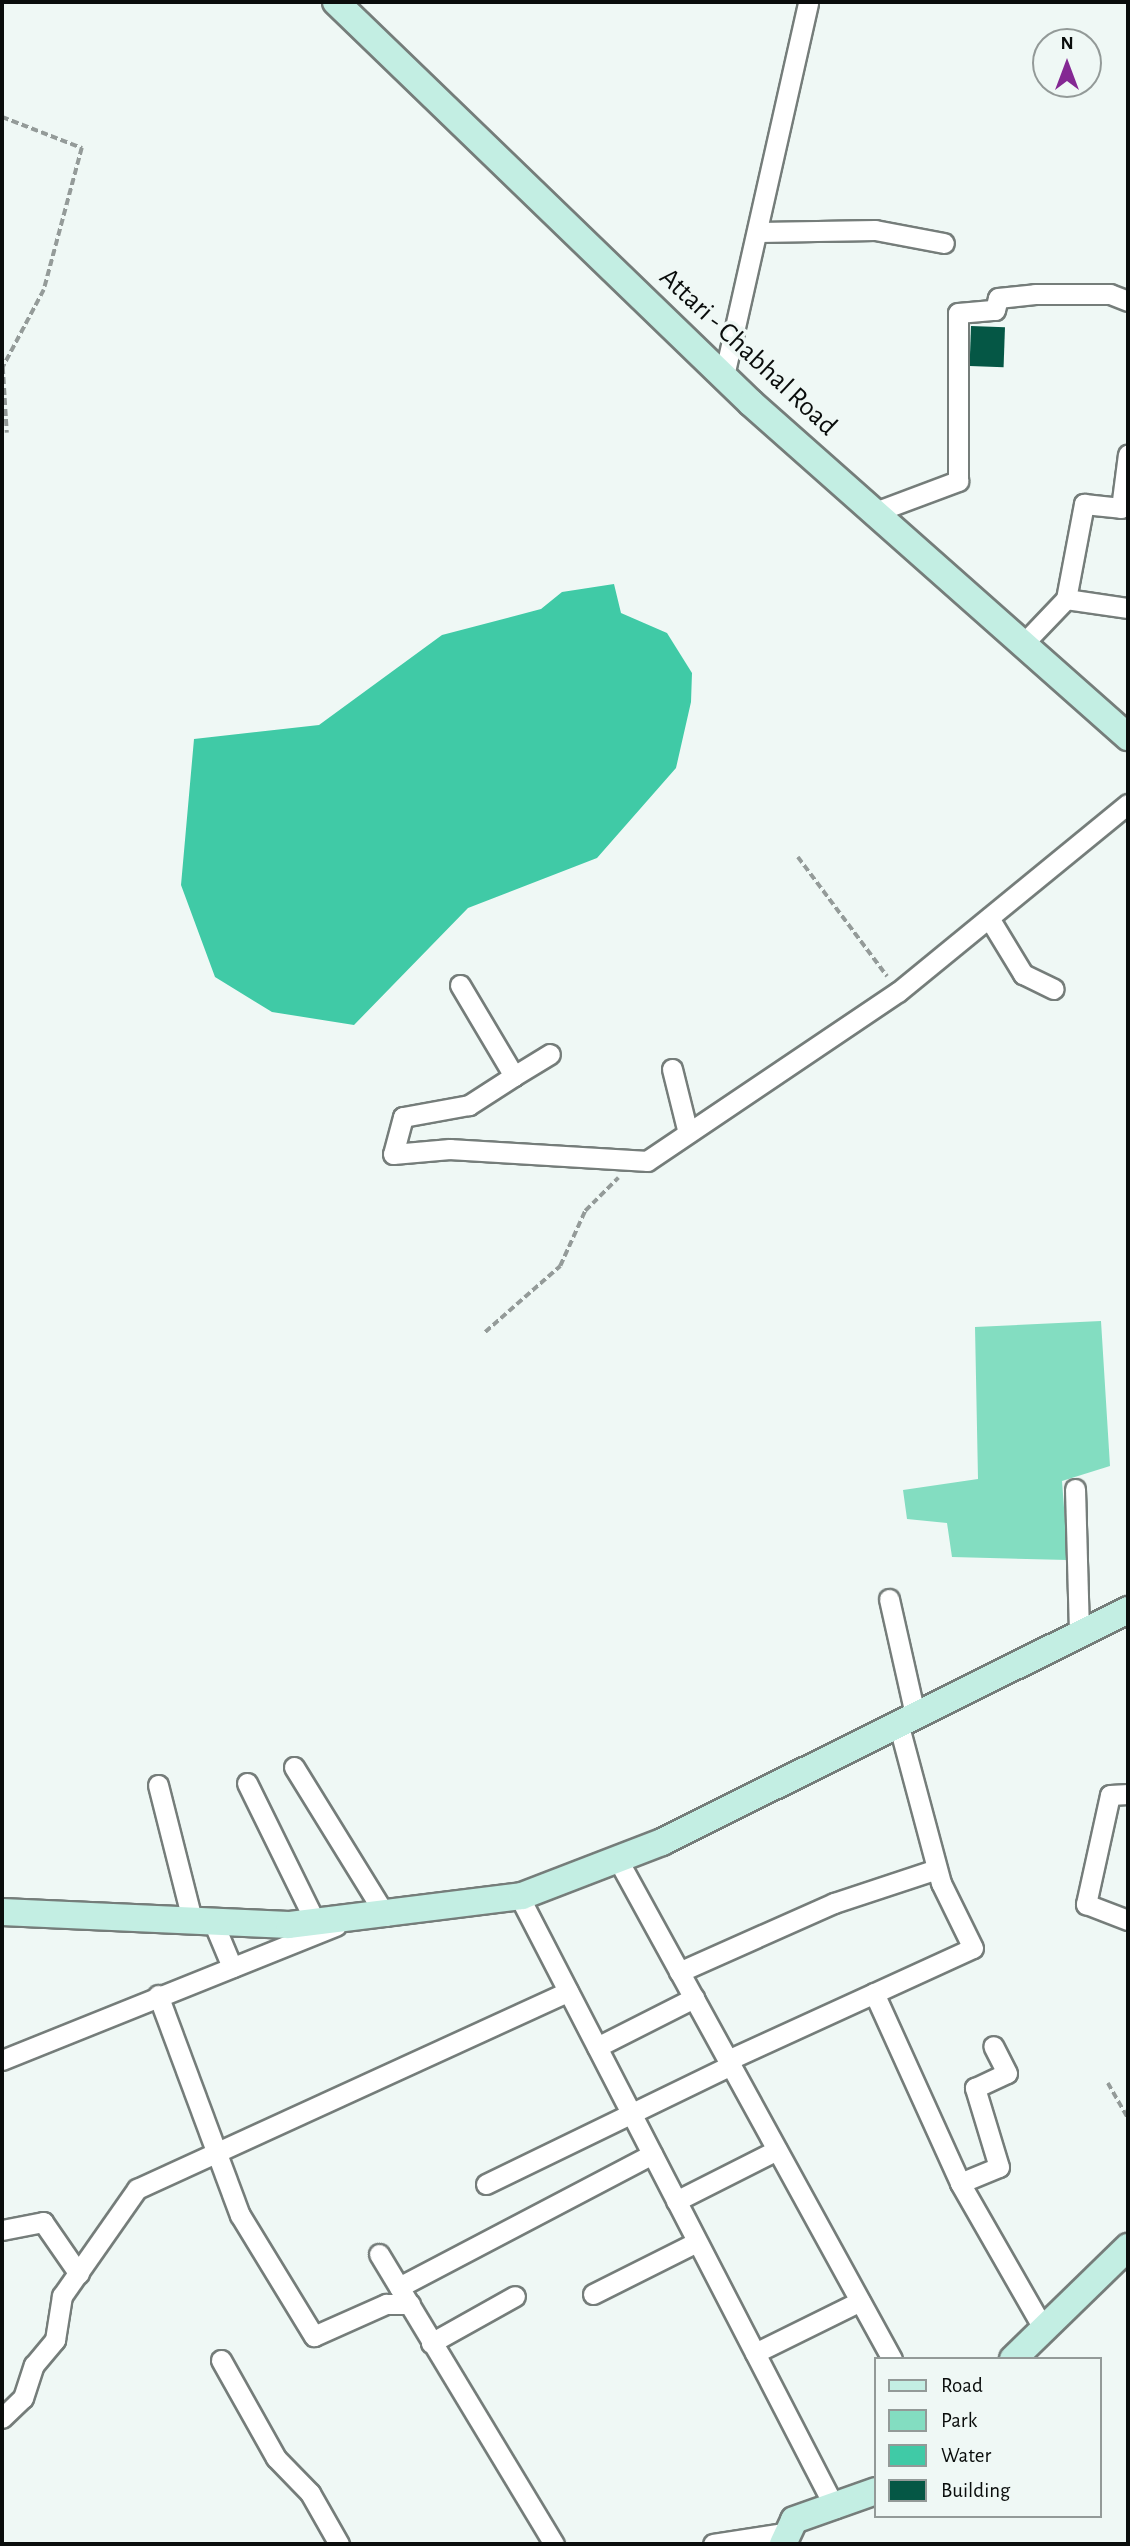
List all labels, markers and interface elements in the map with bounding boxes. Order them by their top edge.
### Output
north arrow [1032,28,1102,98]
text: N [1060,34,1074,53]
street label: Attari - Chabhal Road [652,261,844,443]
legend [874,2357,1102,2518]
text: Road [941,2375,983,2396]
text: Park [941,2410,977,2431]
text: Water [941,2445,991,2466]
text: Building [941,2480,1010,2501]

